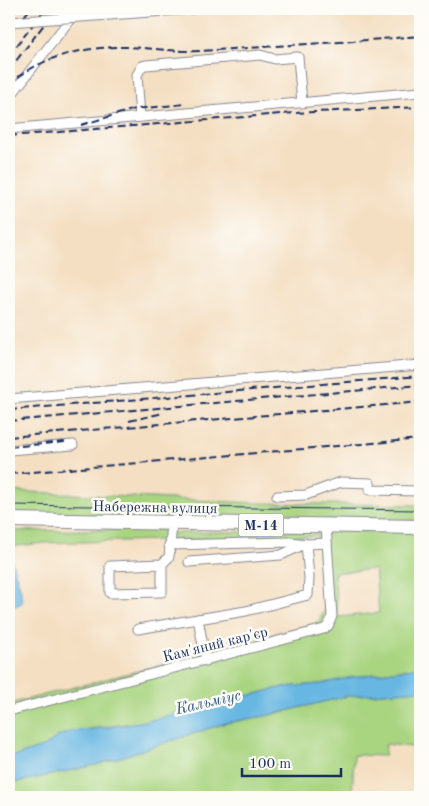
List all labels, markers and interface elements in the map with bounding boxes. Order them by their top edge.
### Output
street label: Набережна вулиця [92,500,218,517]
road number: М-14 [238,514,284,536]
street label: Кам'яний кар'єр [161,625,270,666]
water label: Кальміус [173,688,243,718]
scale bar [242,746,340,778]
text: 100 m [249,757,291,772]

